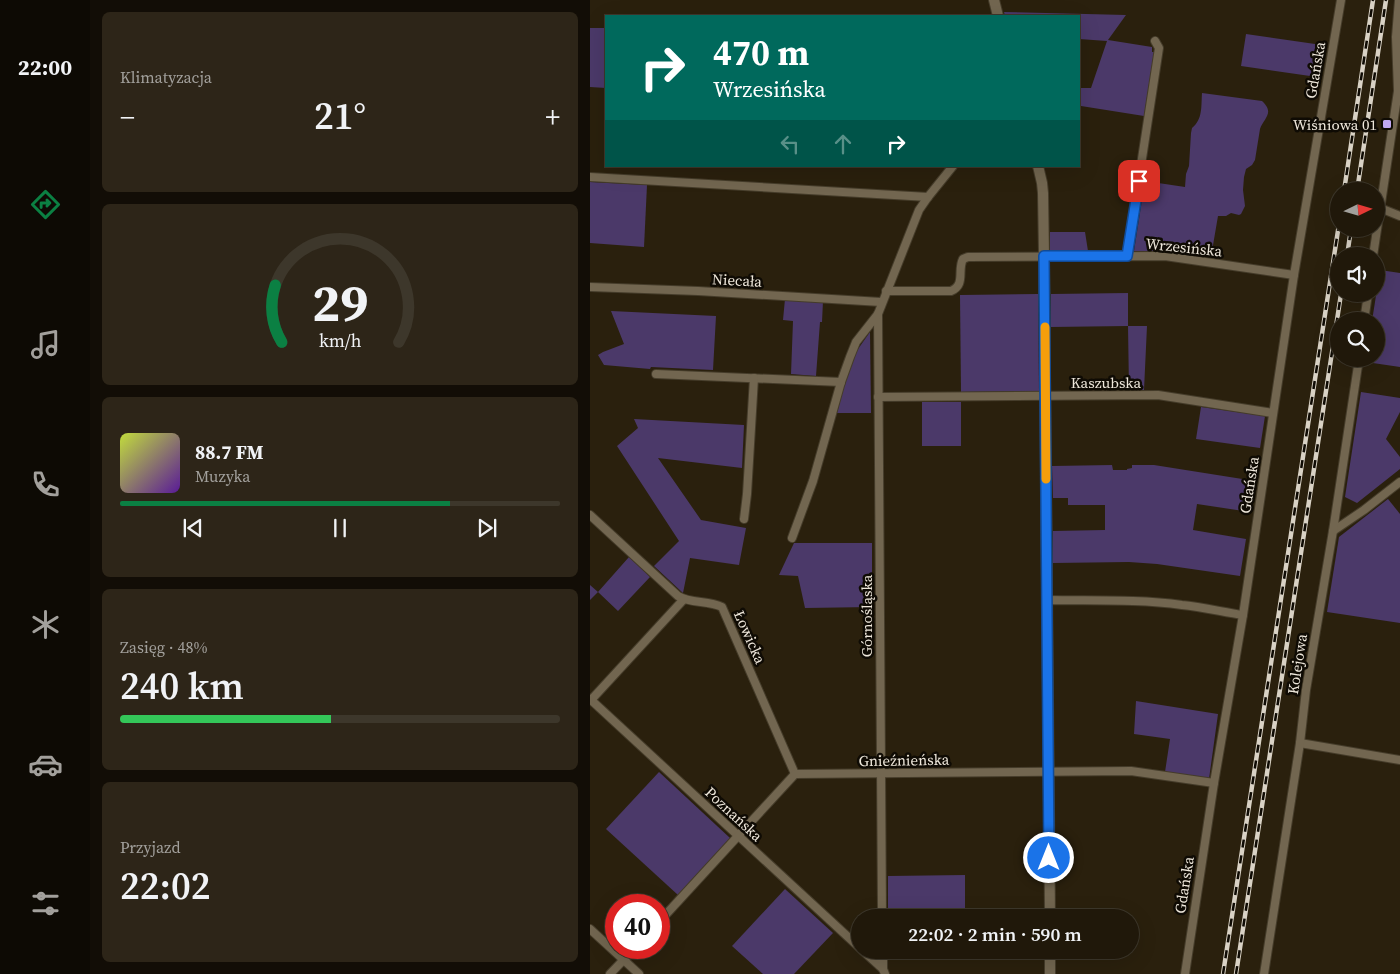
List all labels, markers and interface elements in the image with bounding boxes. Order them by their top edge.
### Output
text: 470 m [713,29,809,77]
icon: right [630,35,695,100]
street label: Gdańska [1300,40,1330,100]
text: 22:00 [18,52,72,82]
text: Klimatyzacja [120,66,212,88]
text: Wrzesińska [713,74,826,104]
text: 21° [314,90,366,142]
text: − [120,98,135,136]
text: + [545,98,560,136]
place label: Wiśniowa 01 [1293,114,1377,135]
marker: Wiśniowa 01 [1381,118,1393,130]
icon: left [776,130,804,158]
icon: ahead [829,130,857,158]
icon: right [882,130,910,158]
pin [1118,160,1160,202]
icon: arrive [1125,167,1153,195]
north arrow [1330,182,1385,238]
map controls [1330,182,1385,367]
icon: directions [28,187,63,222]
street label: Wrzesińska [1145,233,1224,261]
button: sound [1330,247,1385,302]
text: 29 [312,267,368,338]
street label: Niecała [711,268,763,292]
button: search [1330,312,1385,367]
icon: music [28,327,63,362]
text: km/h [319,328,362,353]
street label: Kaszubska [1071,372,1142,393]
text: 88.7 FM [195,439,264,465]
street label: Gdańska [1234,455,1264,515]
text: Muzyka [195,465,251,487]
icon: phone [28,467,63,502]
icon: previous [179,514,207,542]
icon: pause [326,514,354,542]
icon: next [473,514,501,542]
street label: Górnośląska [856,574,877,657]
icon: climate [28,607,63,642]
street label: Łowicka [729,607,771,667]
street label: Kolejowa [1282,632,1312,696]
text: Zasięg · 48% [120,636,207,658]
text: 240 km [120,660,244,712]
icon: car [28,747,63,782]
street label: Gnieźnieńska [858,749,950,771]
street label: Poznańska [701,782,768,846]
position arrow [1022,831,1074,883]
text: Przyjazd [120,836,180,858]
street label: Gdańska [1169,855,1199,915]
text: 22:02 [120,860,210,912]
icon: filters [28,886,63,921]
speed limit sign: 40 [605,894,670,959]
text: 22:02 · 2 min · 590 m [908,921,1082,947]

